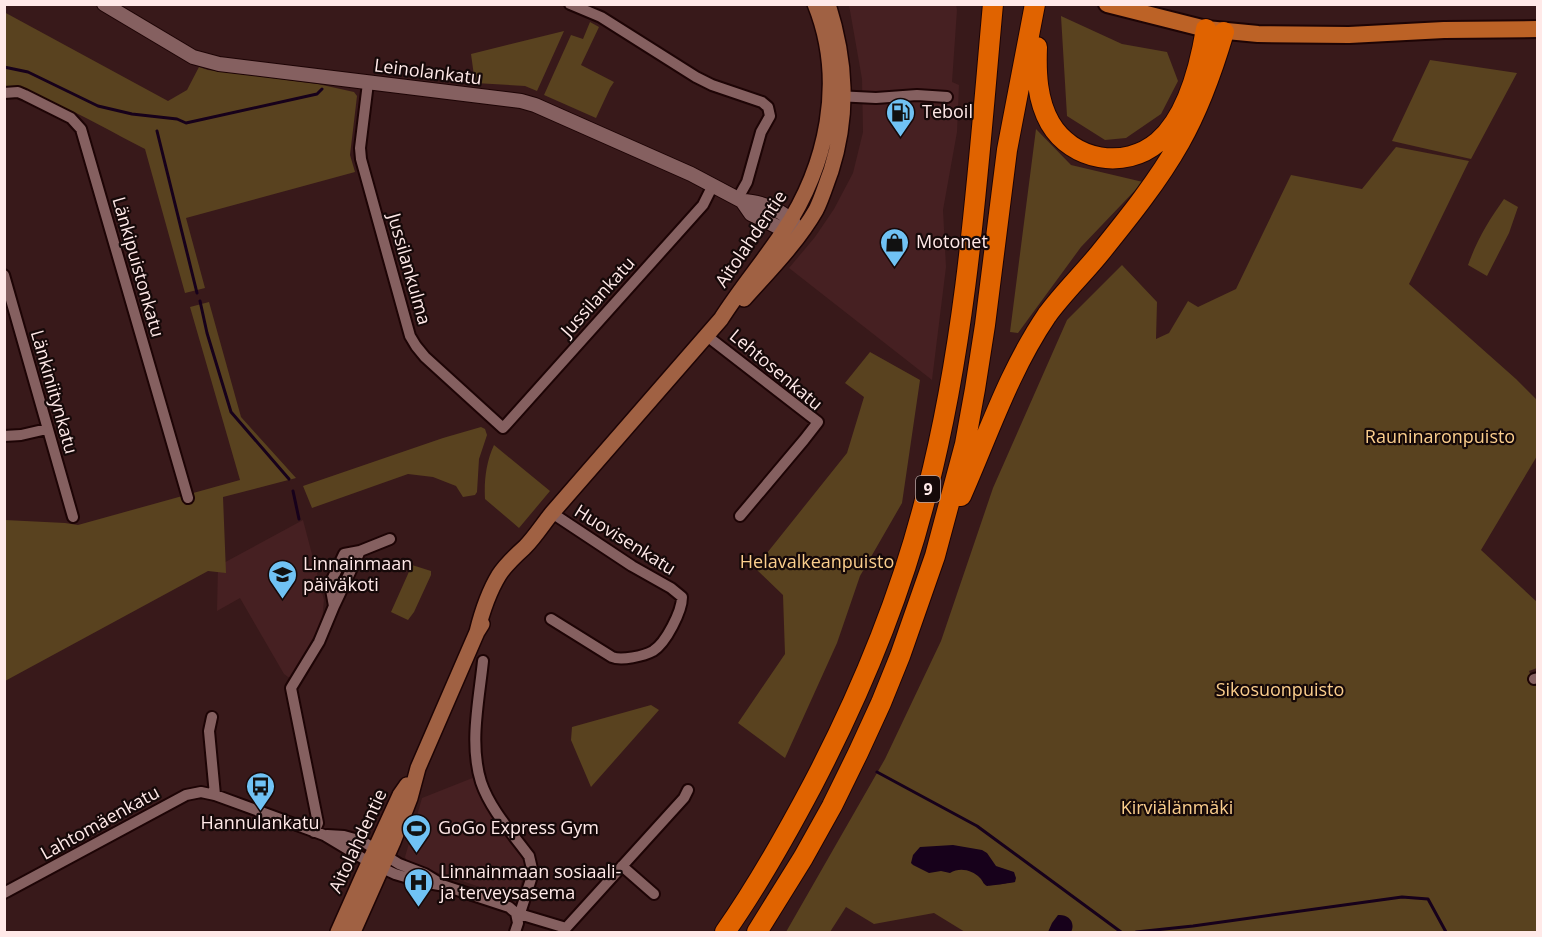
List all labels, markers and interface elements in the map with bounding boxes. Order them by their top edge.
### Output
street label: Leinolankatu [373,52,483,90]
fuel station icon: Teboil [885,96,917,138]
place label: Teboil [922,99,973,123]
street label: Aitolahdentie [709,185,791,292]
street label: Länkipuistonkatu [107,194,170,340]
street label: Jussilankulma [382,208,437,327]
shop icon: Motonet [879,226,911,268]
place label: Motonet [916,229,988,253]
street label: Jussilankatu [554,251,640,343]
street label: Lehtosenkatu [725,323,828,415]
street label: Länkiniitynkatu [26,327,84,457]
park label: Rauninaronpuisto [1365,424,1515,448]
road number: 9 [916,476,940,502]
street label: Huovisenkatu [570,498,681,580]
park label: Helavalkeanpuisto [740,549,894,573]
place label: Linnainmaan päiväkoti [303,551,412,596]
school or university icon: Linnainmaan päiväkoti [266,558,298,600]
park label: Sikosuonpuisto [1216,677,1344,701]
bus stop icon: Hannulankatu [244,770,276,812]
street label: Lahtomäenkatu [36,780,163,865]
street label: Aitolahdentie [323,785,392,896]
park label: Kirviälänmäki [1121,795,1233,819]
place label: Hannulankatu [201,810,319,834]
sports icon: GoGo Express Gym [401,812,433,854]
place label: GoGo Express Gym [438,815,599,839]
place label: Linnainmaan sosiaali- ja terveysasema [439,859,622,904]
hospital icon: Linnainmaan sosiaali- ja terveysasema [403,866,435,908]

